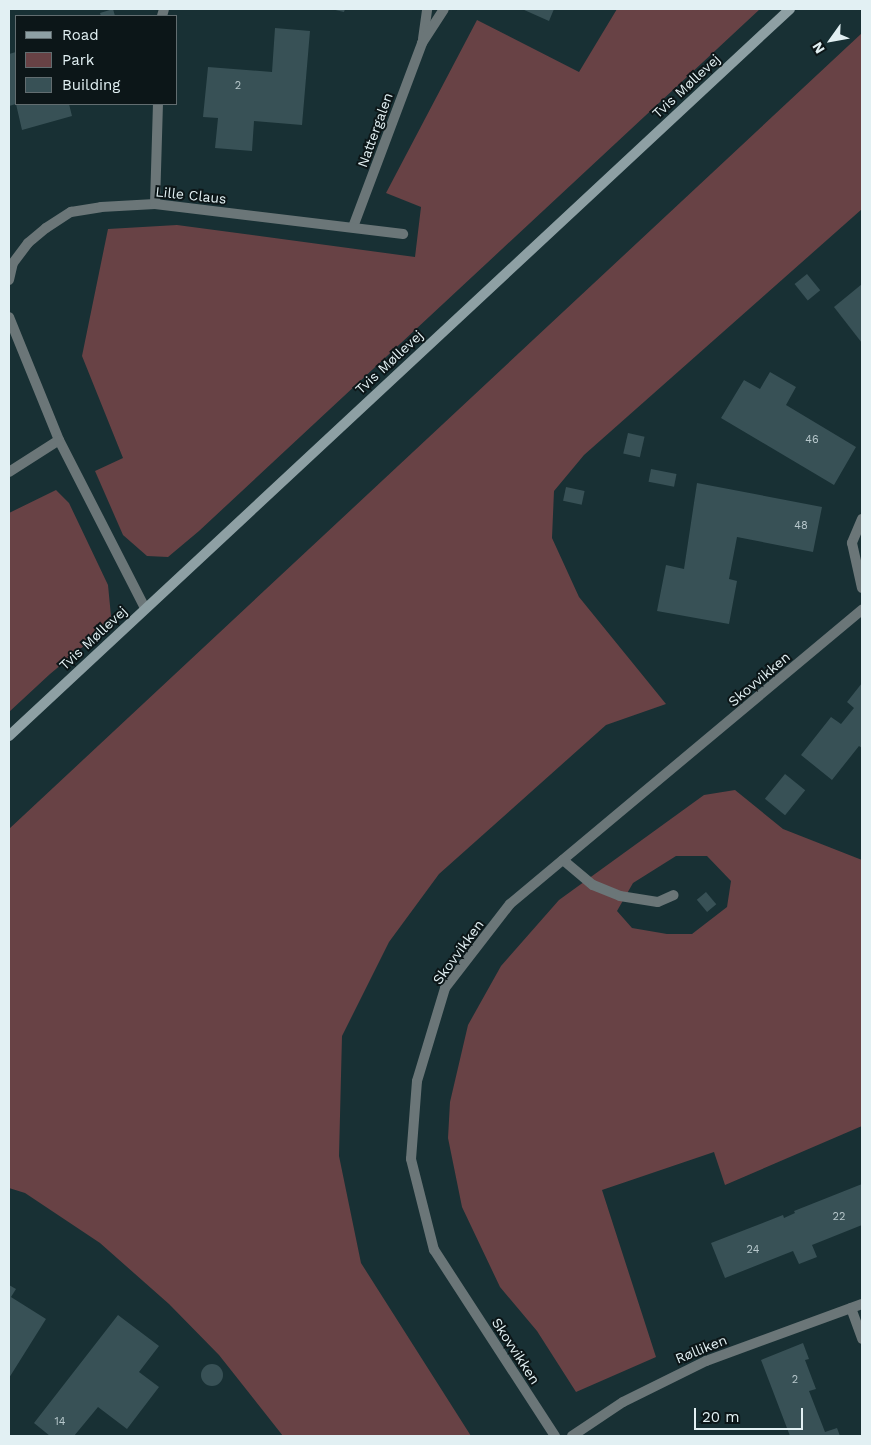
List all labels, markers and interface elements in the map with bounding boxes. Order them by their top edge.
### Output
legend [15,15,178,105]
north arrow [806,15,856,65]
text: Road [62,26,99,44]
text: N [809,39,828,57]
street label: Tvis Møllevej [649,50,723,122]
text: Park [62,51,94,69]
text: Building [62,76,120,94]
house number: 2 [235,79,241,93]
street label: Nattergalen [354,90,396,170]
street label: Lille Claus [155,183,227,207]
street label: Tvis Møllevej [352,326,426,398]
house number: 46 [805,433,819,447]
house number: 48 [794,519,808,533]
street label: Tvis Møllevej [56,602,130,674]
street label: Skovvikken [725,648,793,710]
street label: Skovvikken [429,916,487,988]
house number: 22 [833,1210,845,1224]
house number: 24 [747,1243,759,1257]
street label: Skovvikken [488,1315,544,1387]
street label: Rølliken [673,1331,729,1367]
house number: 2 [792,1373,798,1387]
scale bar [696,1398,805,1430]
text: 20 m [702,1408,740,1426]
house number: 14 [54,1415,66,1429]

